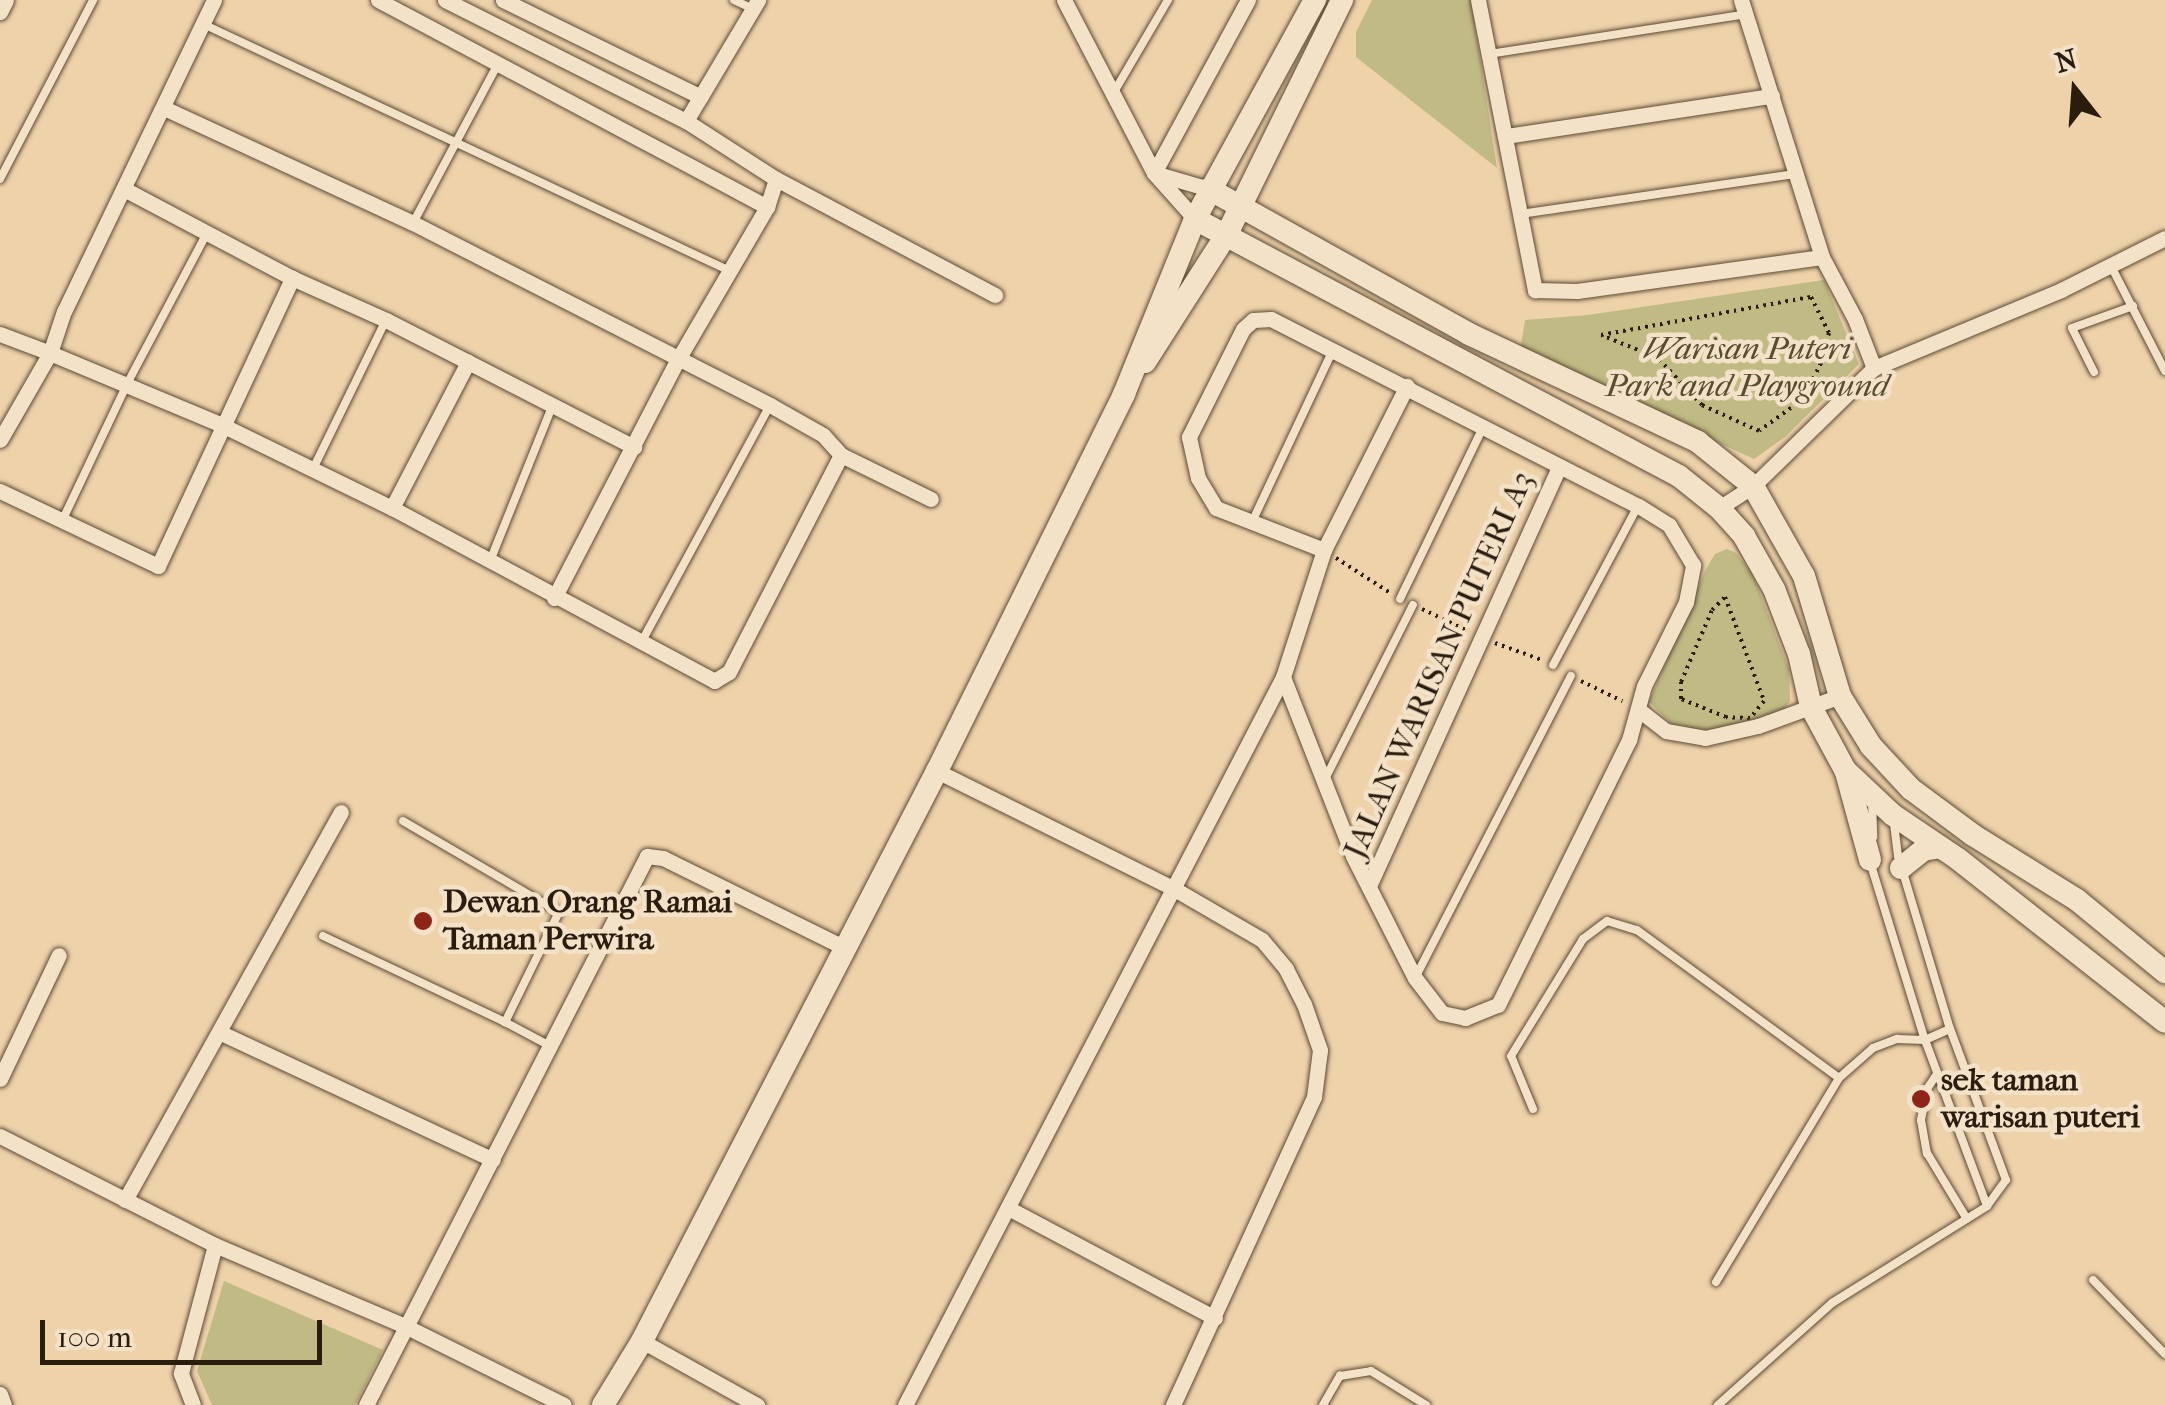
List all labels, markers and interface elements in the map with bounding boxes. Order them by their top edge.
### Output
north arrow [2025,40,2125,140]
text: N [2051,42,2081,80]
park label: Warisan Puteri Park and Playground [1605,331,1889,406]
street label: JALAN WARISAN PUTERI A3 [1336,465,1542,865]
place label: Dewan Orang Ramai Taman Perwira [443,884,732,959]
marker: Dewan Orang Ramai Taman Perwira [412,910,434,932]
place label: sek taman warisan puteri [1941,1062,2140,1137]
marker: sek taman warisan puteri [1910,1088,1932,1110]
scale bar [45,1300,328,1362]
text: 100 m [57,1320,132,1355]

